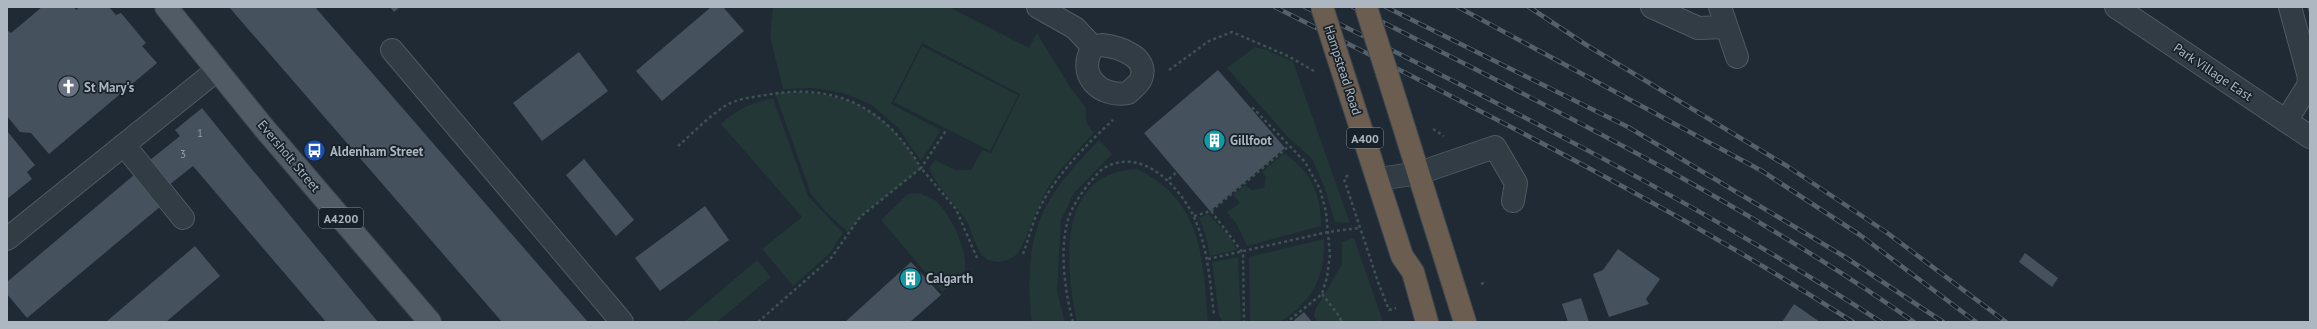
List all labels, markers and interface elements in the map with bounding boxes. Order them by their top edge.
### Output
street label: Hampstead Road [1320,23,1366,117]
street label: Park Village East [2170,39,2256,105]
church icon: St Mary's [55,74,81,100]
place label: St Mary's [84,79,135,96]
street label: Eversholt Street [254,117,324,196]
house number: 1 [197,126,203,140]
building icon: Gillfoot [1201,127,1227,153]
road number: A400 [1347,128,1383,148]
place label: Gillfoot [1230,132,1272,149]
bus stop icon: Aldenham Street [302,138,328,164]
place label: Aldenham Street [330,143,424,160]
house number: 3 [180,147,186,161]
road number: A4200 [319,208,363,228]
building icon: Calgarth [897,265,923,291]
place label: Calgarth [926,270,973,287]

